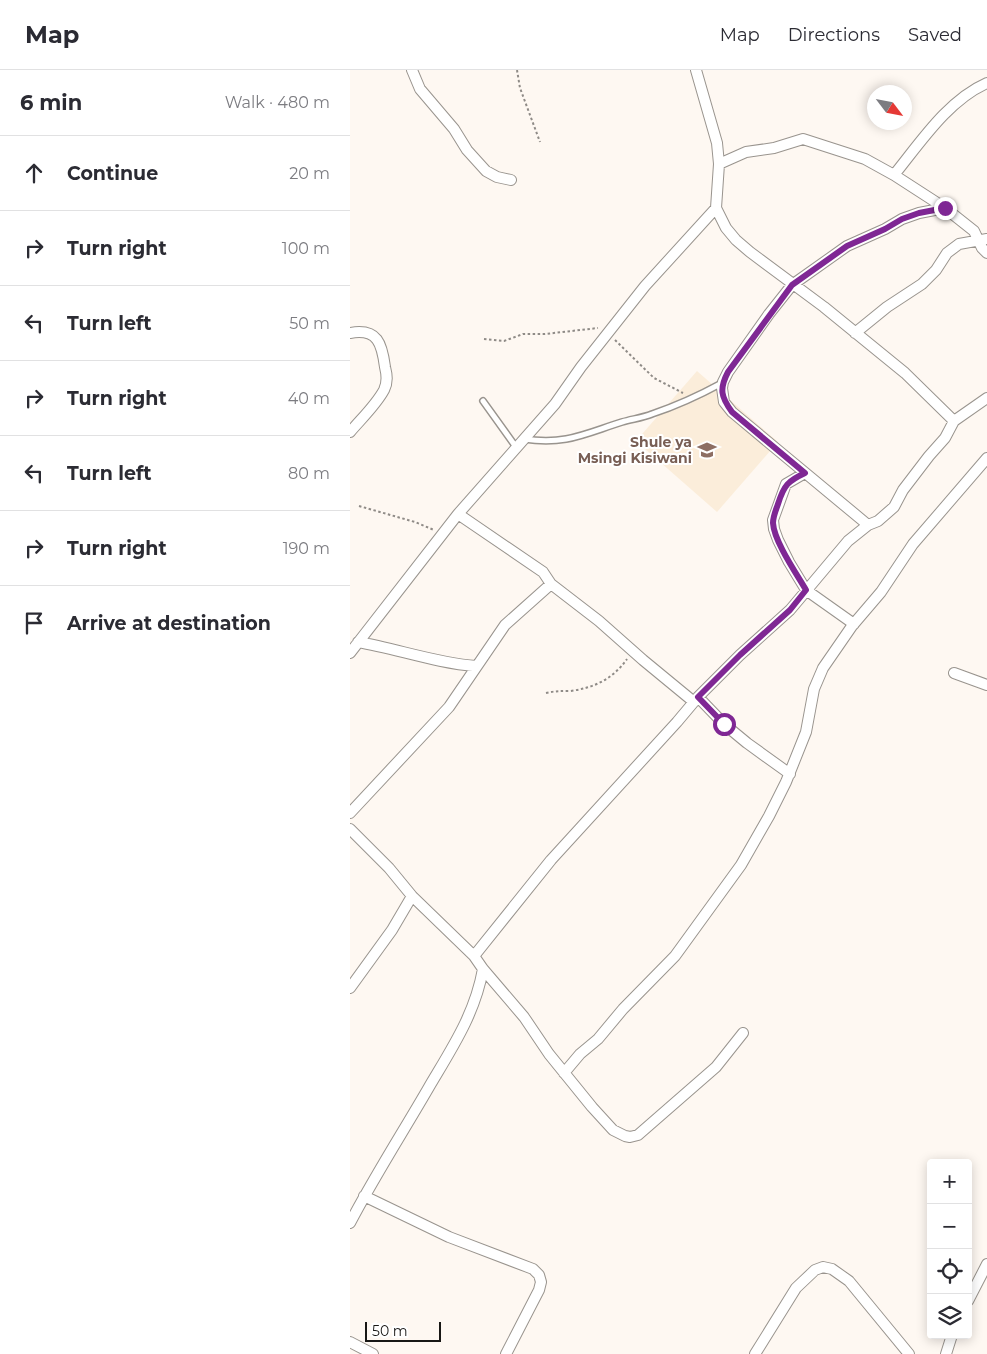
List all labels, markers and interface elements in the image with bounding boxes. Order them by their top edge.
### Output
text: Map [25,20,79,49]
text: Map [720,24,760,46]
text: Directions [788,24,880,46]
text: Saved [908,24,962,46]
north arrow [867,85,912,130]
text: 6 min [20,90,82,115]
text: Walk · 480 m [225,93,330,112]
icon: ahead [20,159,48,187]
text: Continue [67,162,158,185]
text: 20 m [289,164,330,183]
route end [934,197,957,220]
icon: right [20,234,48,262]
text: Turn right [67,237,167,260]
text: 100 m [282,239,330,258]
icon: left [20,309,48,337]
text: Turn left [67,312,152,335]
text: 50 m [289,314,330,333]
icon: right [20,384,48,412]
text: Turn right [67,387,167,410]
text: 40 m [288,389,330,408]
place label: Shule ya Msingi Kisiwani [578,433,692,467]
school or university icon: Shule ya Msingi Kisiwani [696,439,718,461]
icon: left [20,459,48,487]
text: Turn left [67,462,152,485]
text: 80 m [288,464,330,483]
icon: right [20,534,48,562]
text: Turn right [67,537,167,560]
text: 190 m [283,539,330,558]
icon: arrive [20,609,48,637]
text: Arrive at destination [67,612,271,635]
route start [713,713,736,736]
map controls [927,1159,972,1339]
button: + [927,1159,972,1204]
button: − [927,1204,972,1249]
button: locate [927,1249,972,1294]
button: layers [927,1294,972,1339]
scale bar [365,1319,441,1342]
text: 50 m [372,1322,408,1340]

